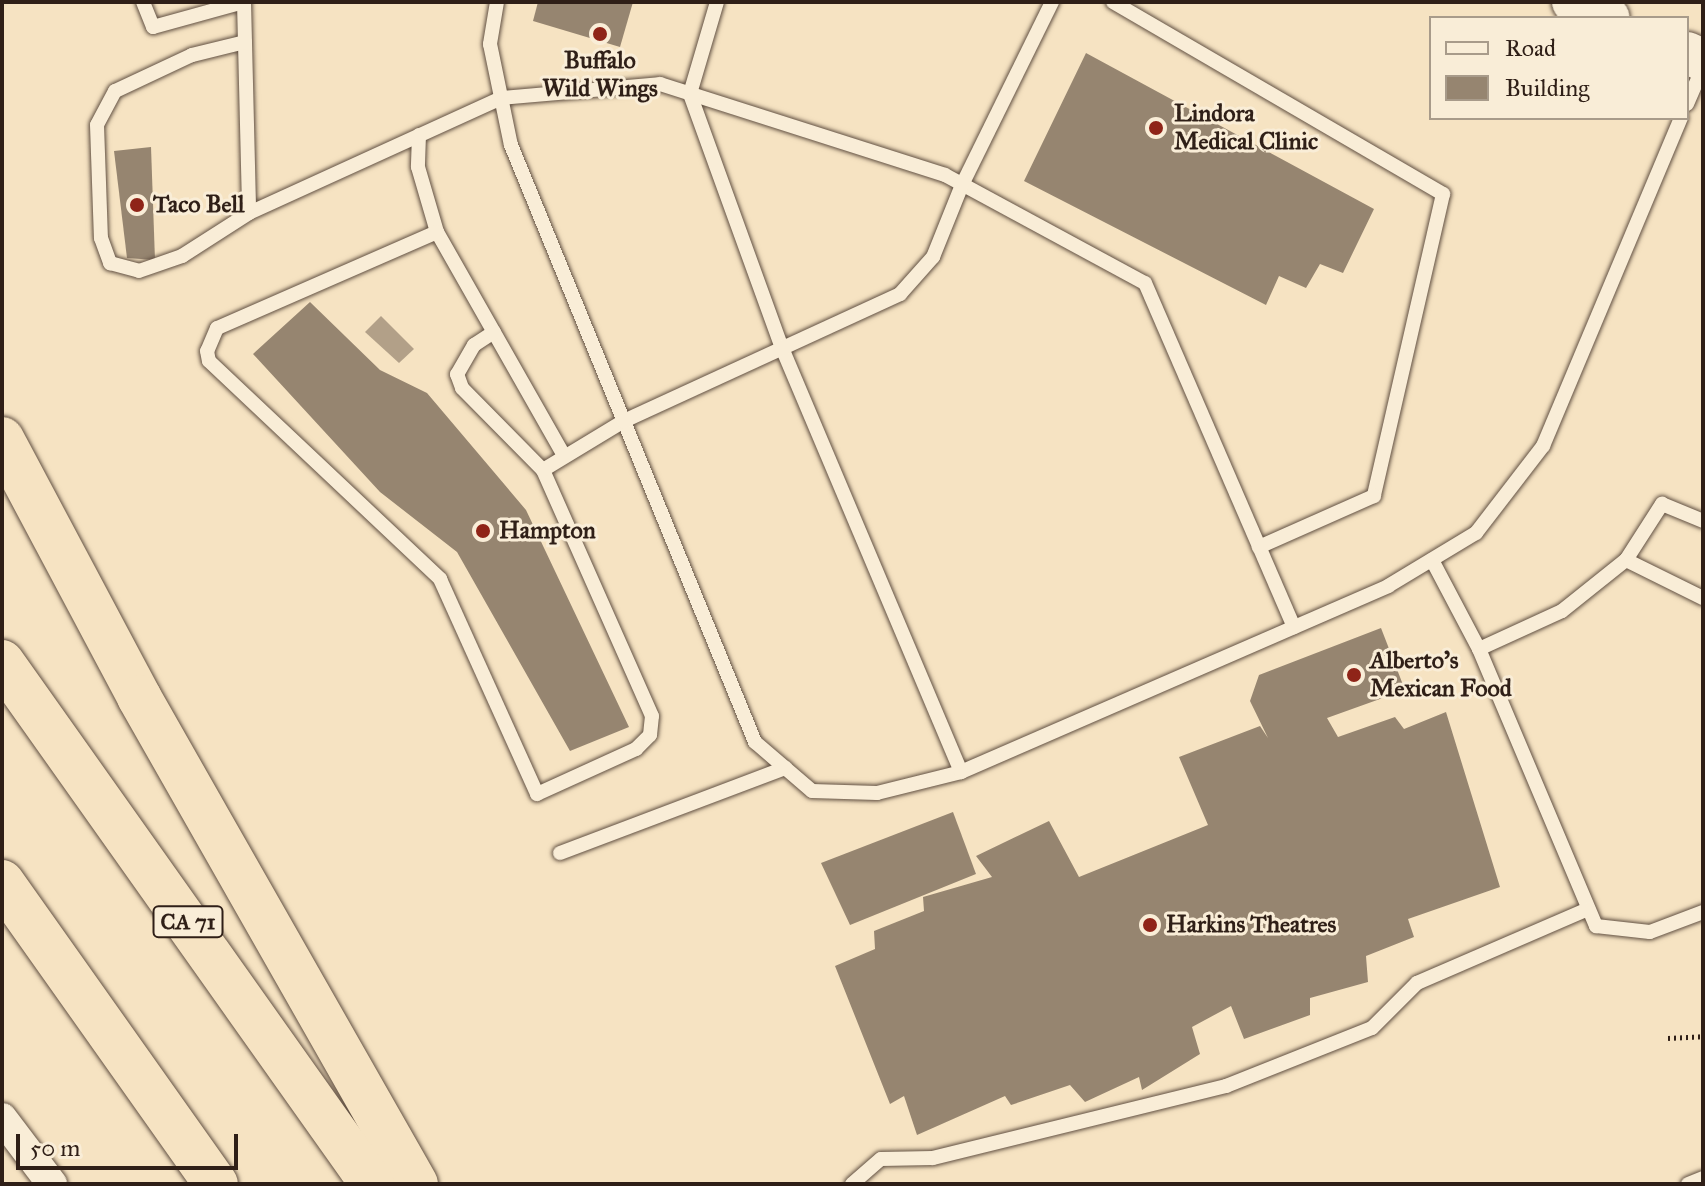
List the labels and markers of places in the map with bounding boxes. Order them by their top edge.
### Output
marker: Buffalo Wild Wings [591,25,609,43]
place label: Buffalo Wild Wings [542,47,658,103]
place label: Lindora Medical Clinic [1174,100,1318,156]
marker: Lindora Medical Clinic [1145,117,1167,139]
place label: Taco Bell [153,191,245,219]
marker: Taco Bell [128,196,146,214]
place label: Hampton [499,517,596,545]
marker: Hampton [474,522,492,540]
place label: Alberto's Mexican Food [1370,647,1512,703]
marker: Alberto's Mexican Food [1345,666,1363,684]
place label: Harkins Theatres [1166,911,1336,939]
marker: Harkins Theatres [1141,916,1159,934]

